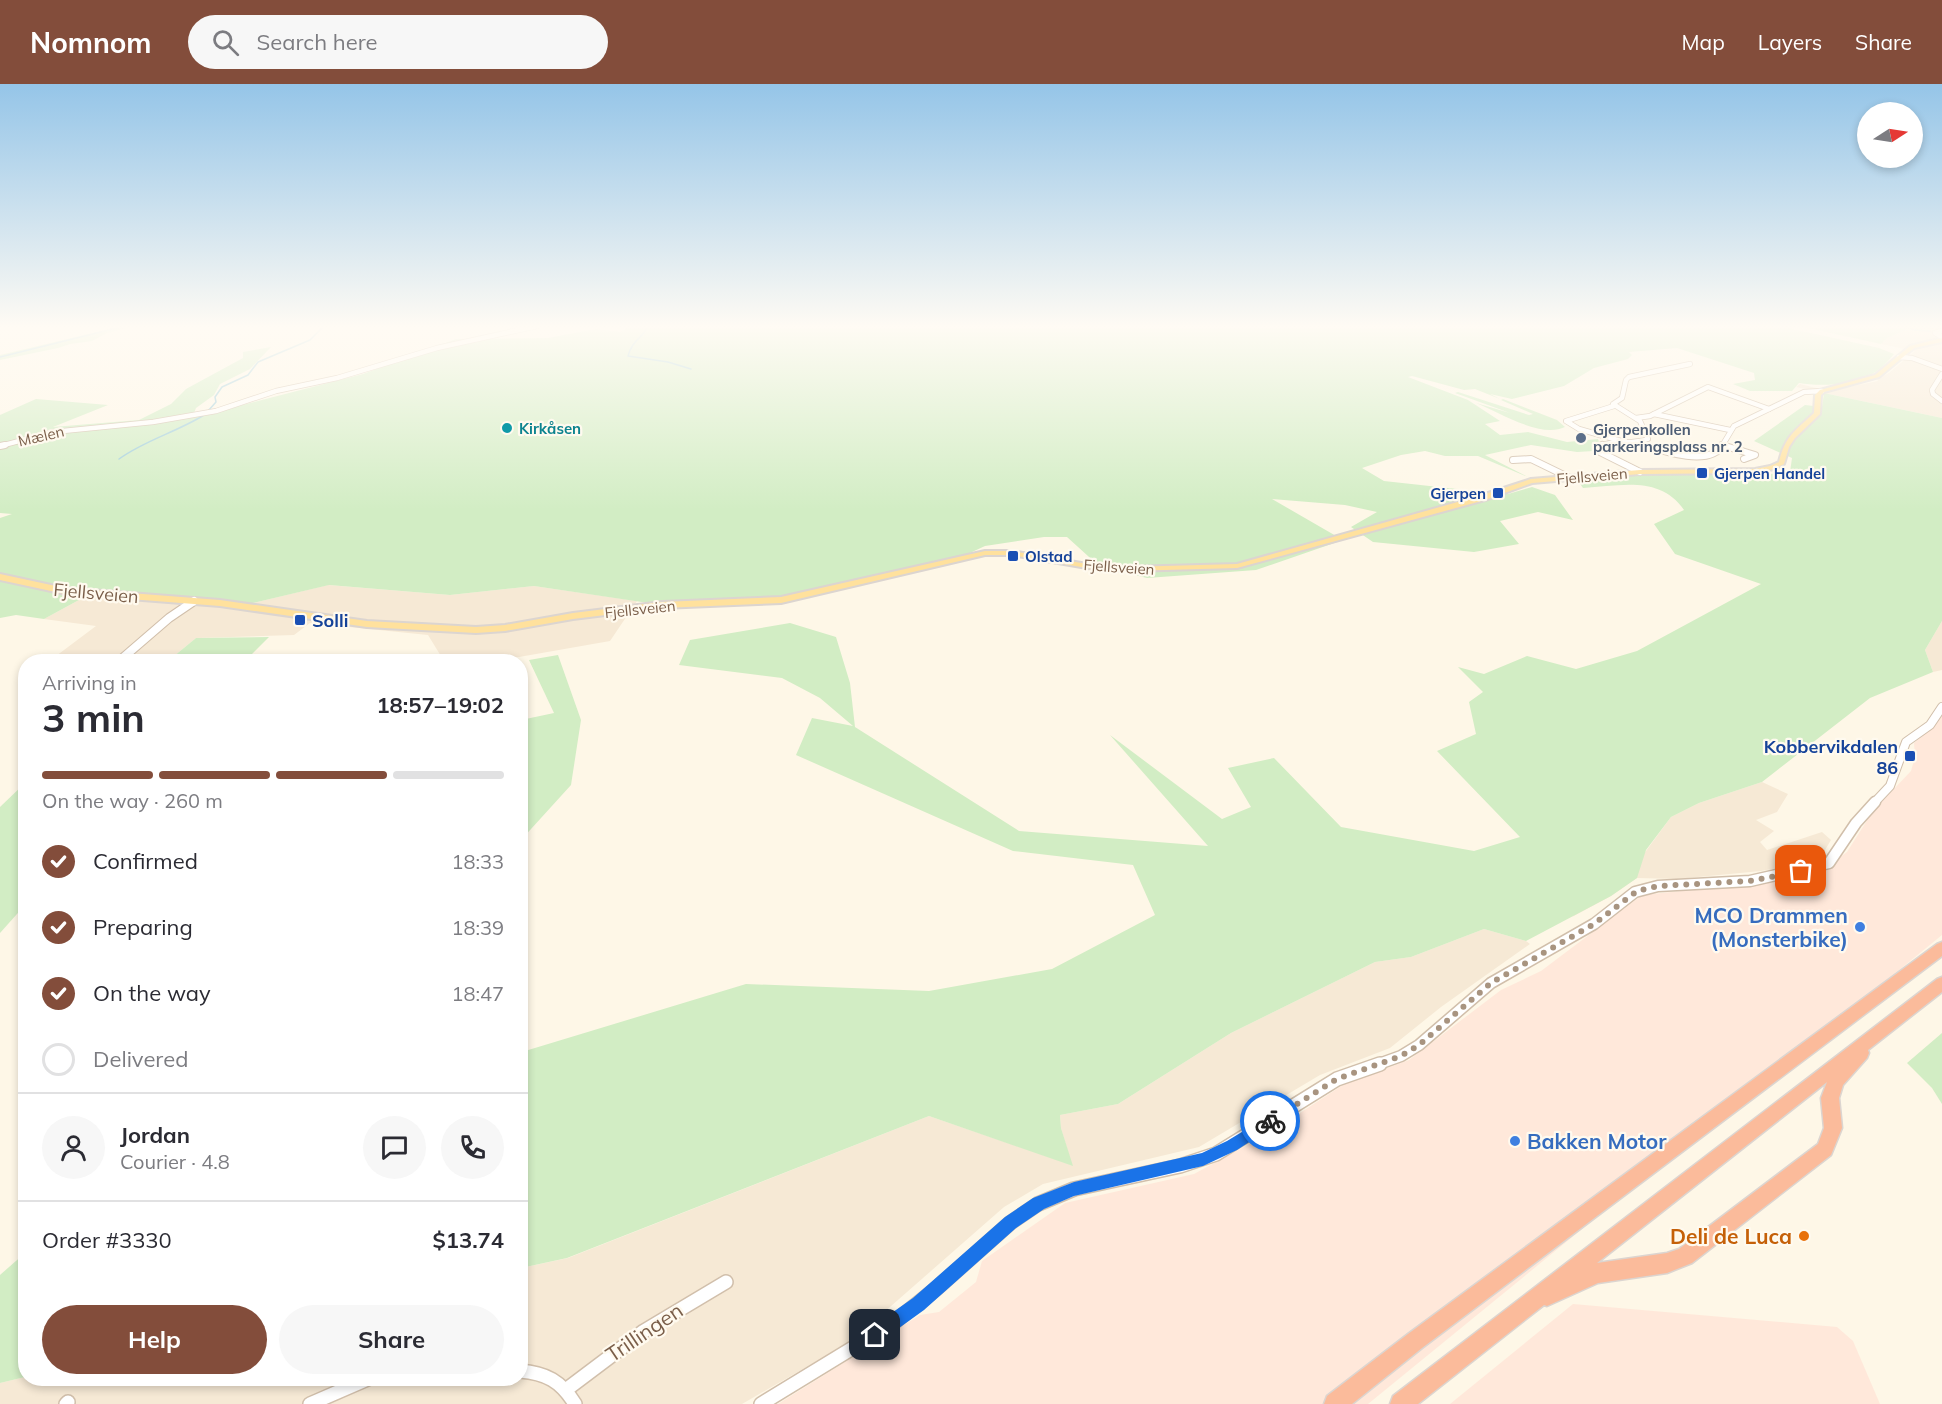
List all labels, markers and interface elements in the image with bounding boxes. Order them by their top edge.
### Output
search box [188,15,608,69]
text: Nomnom [30,25,152,60]
icon: search [209,26,242,59]
text: Search here [257,28,377,56]
text: Map [1682,29,1725,55]
text: Layers [1758,29,1822,55]
text: Share [1855,29,1912,55]
north arrow [1857,102,1923,168]
map controls [1857,102,1923,168]
place label: Kirkåsen [519,419,581,438]
place label: Gjerpenkollen parkeringsplass nr. 2 [1593,420,1743,456]
street label: Mælen [16,421,66,451]
marker: Kirkåsen [500,421,514,435]
marker: Gjerpenkollen parkeringsplass nr. 2 [1574,431,1588,445]
street label: Fjellsveien [1556,463,1628,489]
place label: Gjerpen Handel [1714,464,1825,483]
marker: Gjerpen Handel [1695,466,1709,480]
place label: Gjerpen [1430,484,1486,503]
marker: Gjerpen [1491,486,1505,500]
place label: Olstad [1025,547,1072,566]
marker: Olstad [1006,549,1020,563]
street label: Fjellsveien [1083,555,1155,579]
street label: Fjellsveien [52,578,140,608]
street label: Fjellsveien [604,596,676,622]
place label: Solli [312,609,348,632]
marker: Solli [293,613,307,627]
text: Arriving in [42,670,137,695]
text: 18:57–19:02 [376,691,504,719]
text: 3 min [42,693,145,742]
place label: Kobbervikdalen 86 [1764,735,1898,779]
marker: Kobbervikdalen 86 [1903,749,1917,763]
text: On the way · 260 m [42,788,223,813]
icon: check [42,845,75,878]
pin [1775,845,1826,896]
text: Confirmed [93,847,198,875]
text: 18:33 [451,849,504,874]
icon: bag [1784,854,1817,887]
place label: MCO Drammen (Monsterbike) [1694,902,1848,952]
icon: check [42,911,75,944]
text: Preparing [93,913,193,941]
text: 18:39 [451,915,504,940]
marker: MCO Drammen (Monsterbike) [1853,920,1867,934]
icon: check [42,977,75,1010]
text: On the way [93,979,211,1007]
text: 18:47 [451,981,504,1006]
text: Delivered [93,1045,188,1073]
courier [1240,1091,1300,1151]
icon: bike [1254,1105,1287,1138]
button: person [42,1116,105,1179]
button: chat [363,1116,426,1179]
button: phone [441,1116,504,1179]
text: Jordan [120,1121,190,1149]
place label: Bakken Motor [1527,1128,1667,1154]
marker: Bakken Motor [1508,1134,1522,1148]
text: Courier · 4.8 [120,1149,230,1174]
place label: Deli de Luca [1670,1223,1792,1249]
text: Order #3330 [42,1226,172,1254]
text: $13.74 [433,1226,504,1254]
marker: Deli de Luca [1797,1229,1811,1243]
street label: Trillingen [600,1297,688,1367]
button: Help [42,1305,267,1374]
button: Share [279,1305,504,1374]
pin [849,1309,900,1360]
icon: home [858,1318,891,1351]

